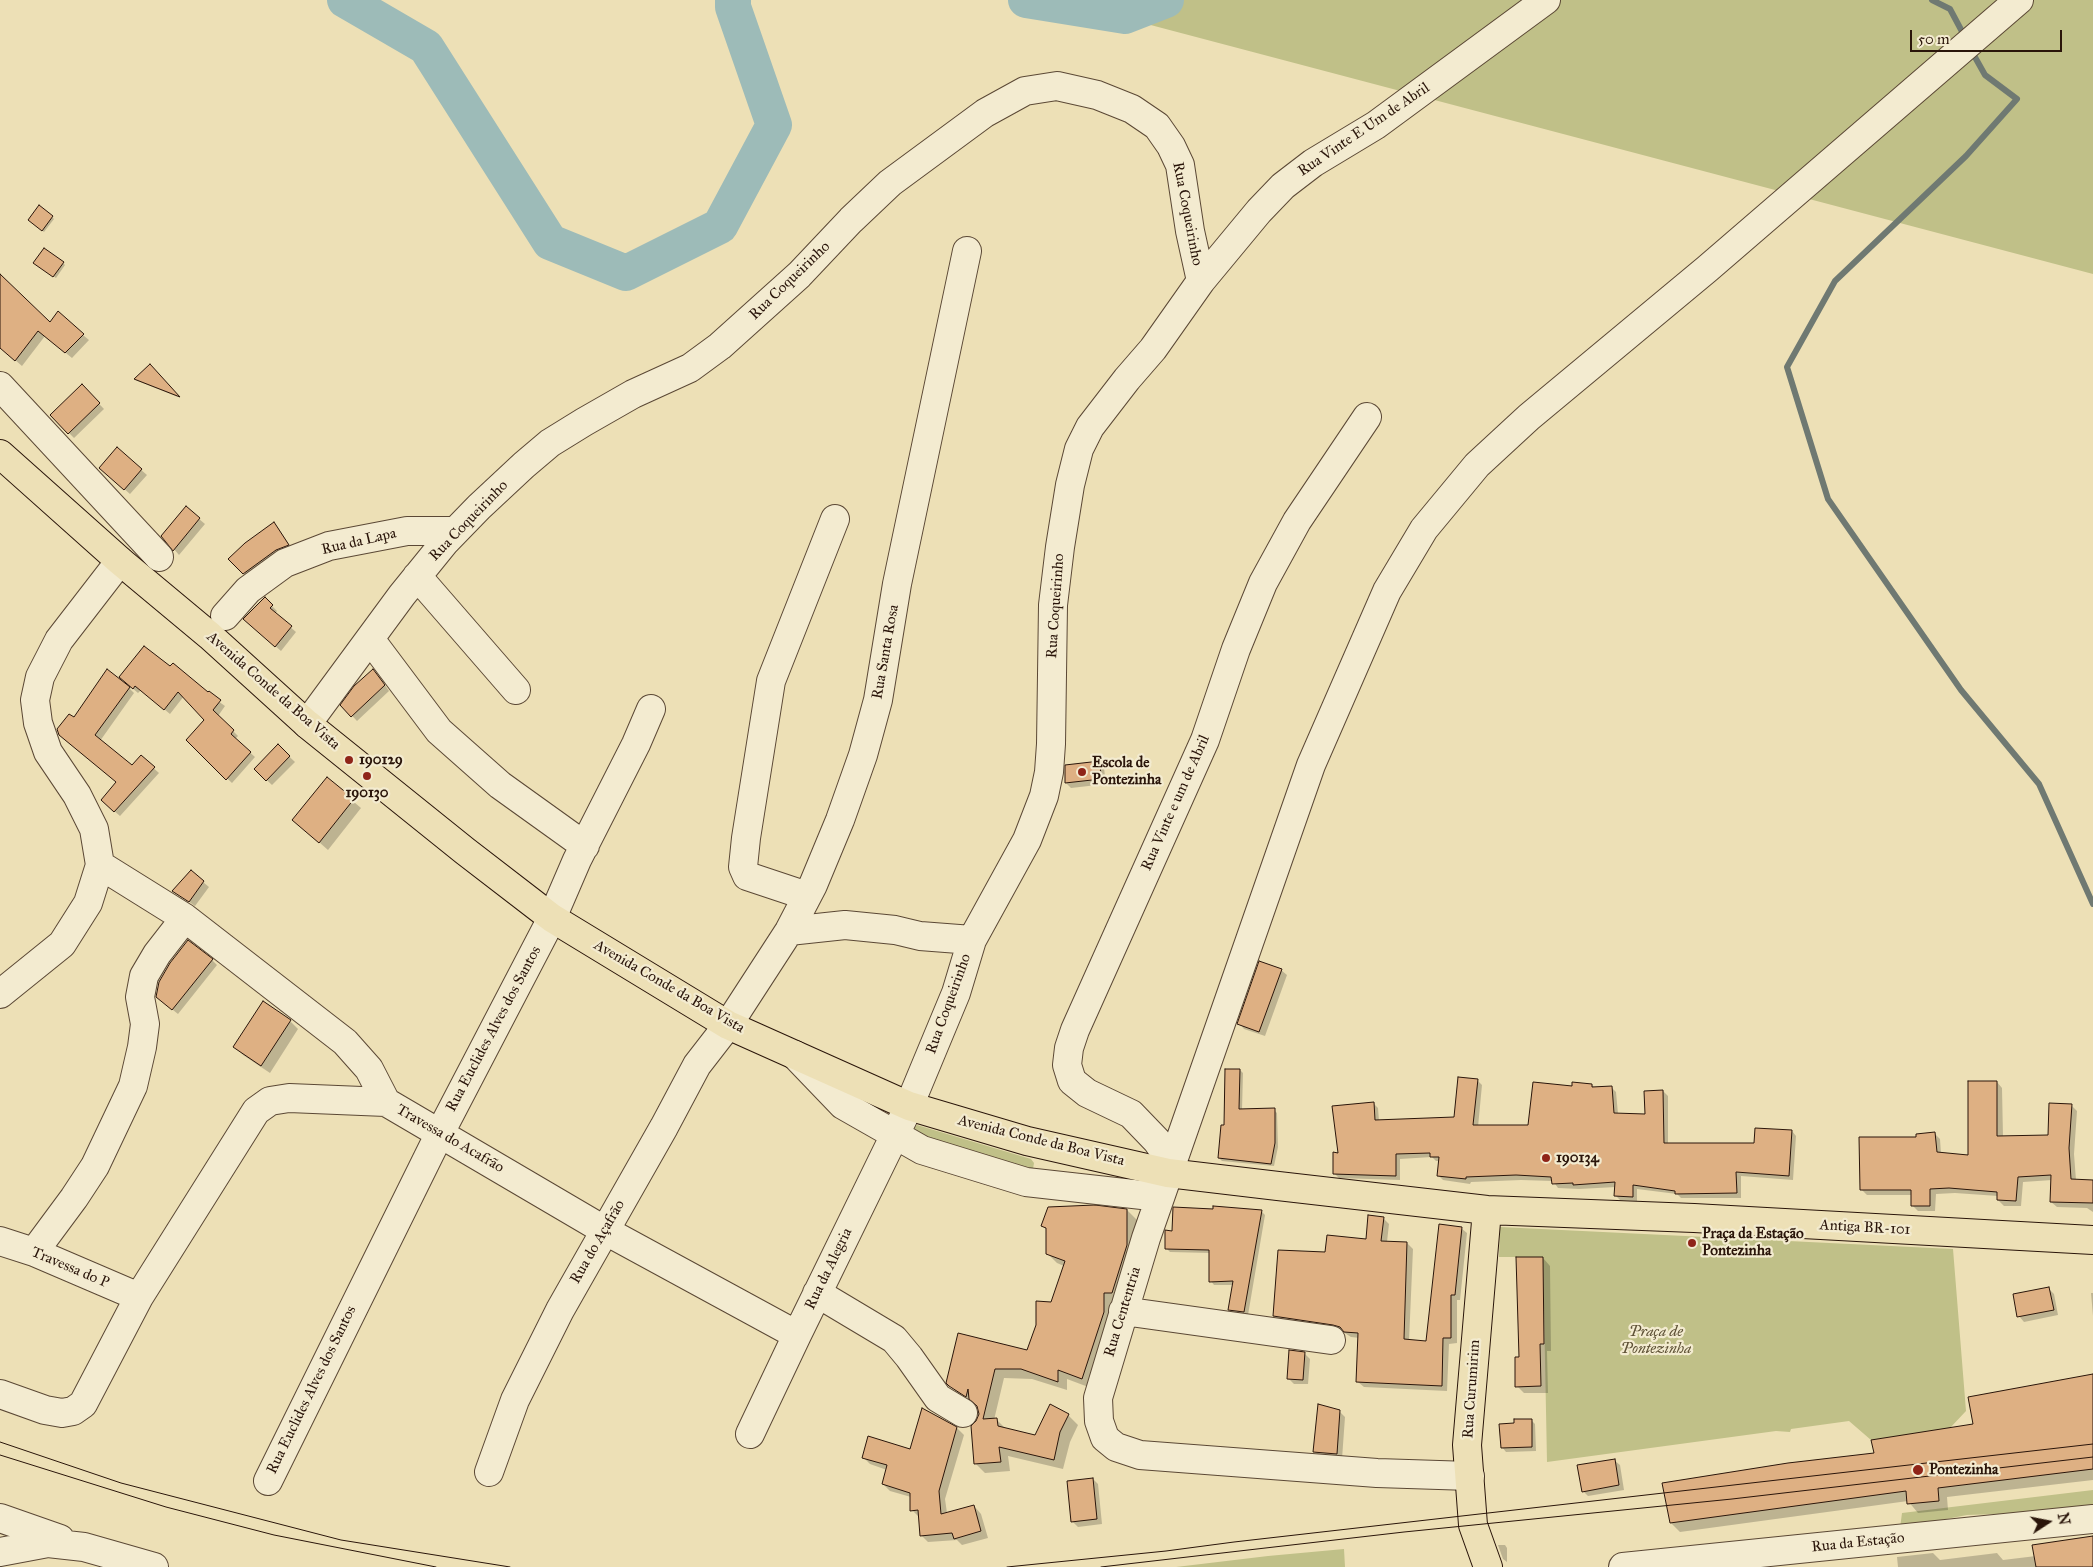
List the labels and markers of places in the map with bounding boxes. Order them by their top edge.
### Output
place label: 190129 [359,751,403,769]
marker: 190129 [343,754,355,766]
place label: Escola de Pontezinha [1092,754,1161,789]
marker: Escola de Pontezinha [1076,766,1088,778]
marker: 190130 [361,770,373,782]
place label: 190130 [345,784,389,802]
place label: 190134 [1556,1149,1599,1167]
marker: 190134 [1540,1152,1552,1164]
place label: Praça da Estação Pontezinha [1702,1225,1804,1260]
marker: Praça da Estação Pontezinha [1686,1237,1698,1249]
place label: Pontezinha [1929,1461,1998,1479]
marker: Pontezinha [1911,1463,1925,1477]

